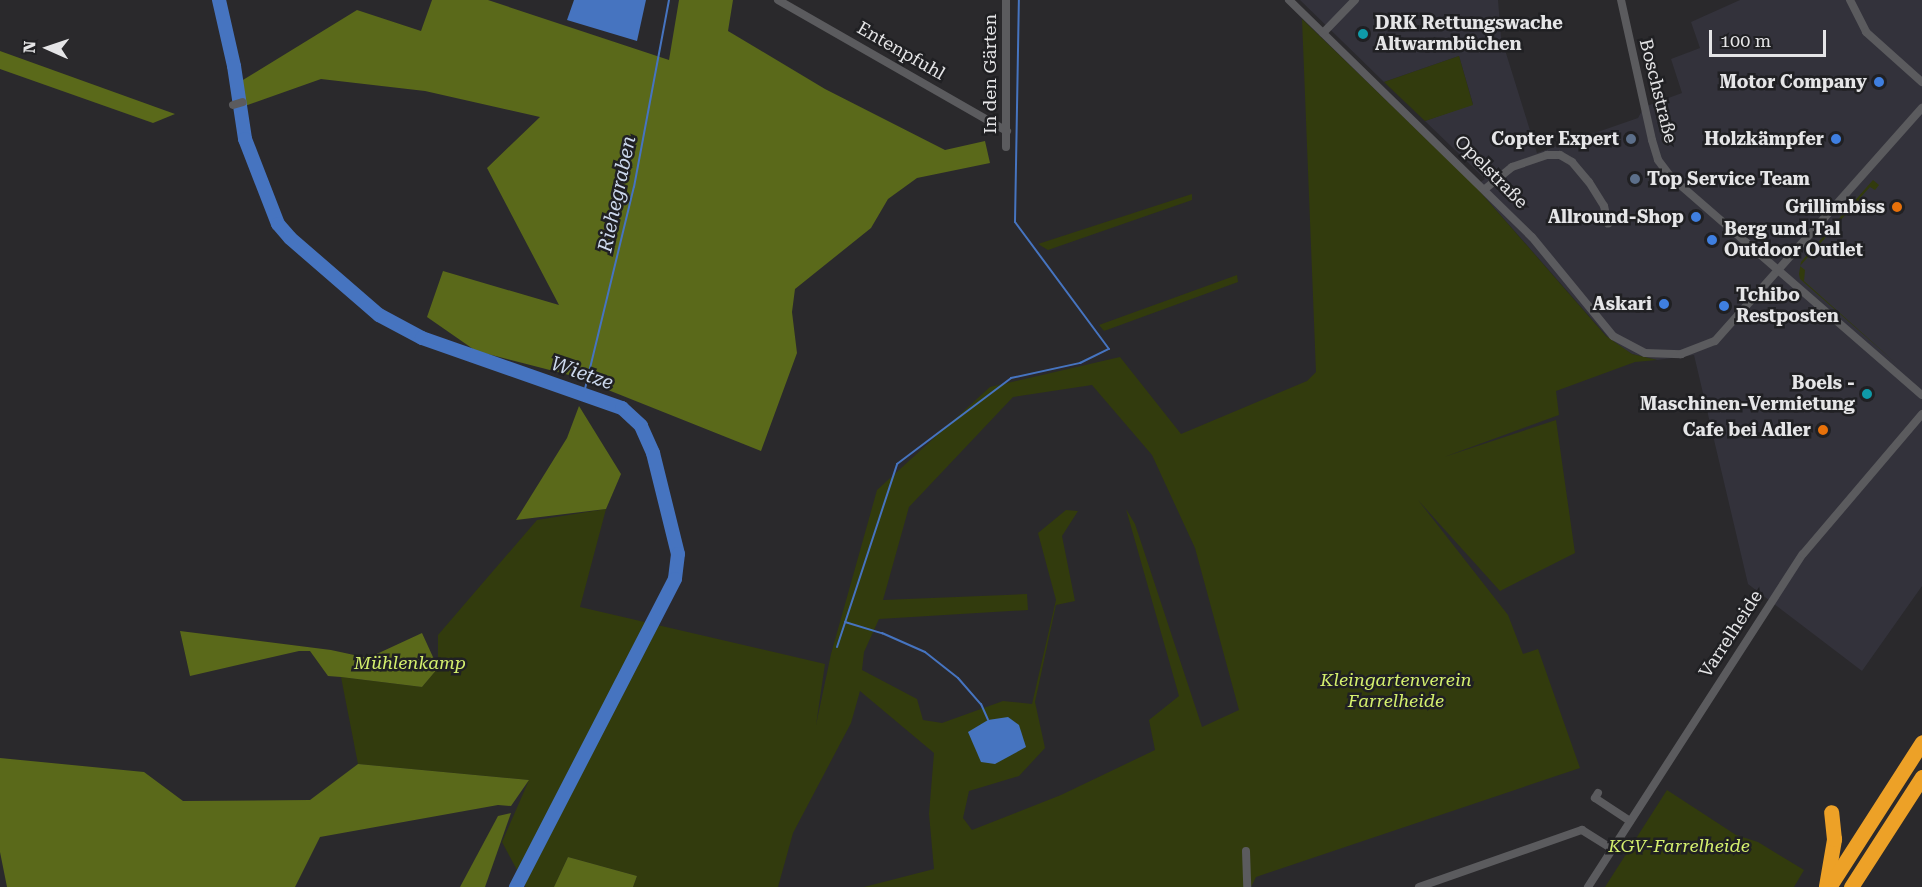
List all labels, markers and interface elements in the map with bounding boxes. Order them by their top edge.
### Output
place label: DRK Rettungswache Altwarmbüchen [1375,13,1563,56]
street label: In den Gärten [979,14,1001,134]
street label: Entenpfuhl [853,17,949,85]
north arrow [18,18,78,78]
scale bar [1712,18,1829,56]
marker: DRK Rettungswache Altwarmbüchen [1356,27,1370,41]
text: 100 m [1720,30,1771,51]
street label: Boschstraße [1635,37,1681,145]
text: N [20,40,39,54]
place label: Motor Company [1720,71,1867,93]
marker: Motor Company [1872,75,1886,89]
place label: Copter Expert [1491,128,1619,150]
place label: Holzkämpfer [1704,128,1824,150]
street label: Opelstraße [1450,131,1532,213]
marker: Copter Expert [1624,132,1638,146]
marker: Holzkämpfer [1829,132,1843,146]
water label: Riehegraben [593,134,641,254]
place label: Top Service Team [1647,168,1810,190]
marker: Top Service Team [1628,172,1642,186]
place label: Grillimbiss [1785,196,1885,218]
marker: Grillimbiss [1890,200,1904,214]
place label: Allround-Shop [1548,206,1684,228]
marker: Allround-Shop [1689,210,1703,224]
place label: Berg und Tal Outdoor Outlet [1724,219,1863,262]
marker: Berg und Tal Outdoor Outlet [1705,233,1719,247]
place label: Tchibo Restposten [1736,285,1839,328]
place label: Askari [1592,293,1652,315]
marker: Askari [1657,297,1671,311]
marker: Tchibo Restposten [1717,299,1731,313]
water label: Wietze [548,351,616,395]
place label: Boels - Maschinen-Vermietung [1640,373,1855,416]
marker: Boels - Maschinen-Vermietung [1860,387,1874,401]
place label: Cafe bei Adler [1683,419,1811,441]
marker: Cafe bei Adler [1816,423,1830,437]
street label: Varrelheide [1695,586,1767,682]
park label: Mühlenkamp [354,652,466,674]
park label: Kleingartenverein Farrelheide [1320,670,1472,712]
park label: KGV-Farrelheide [1608,835,1750,857]

